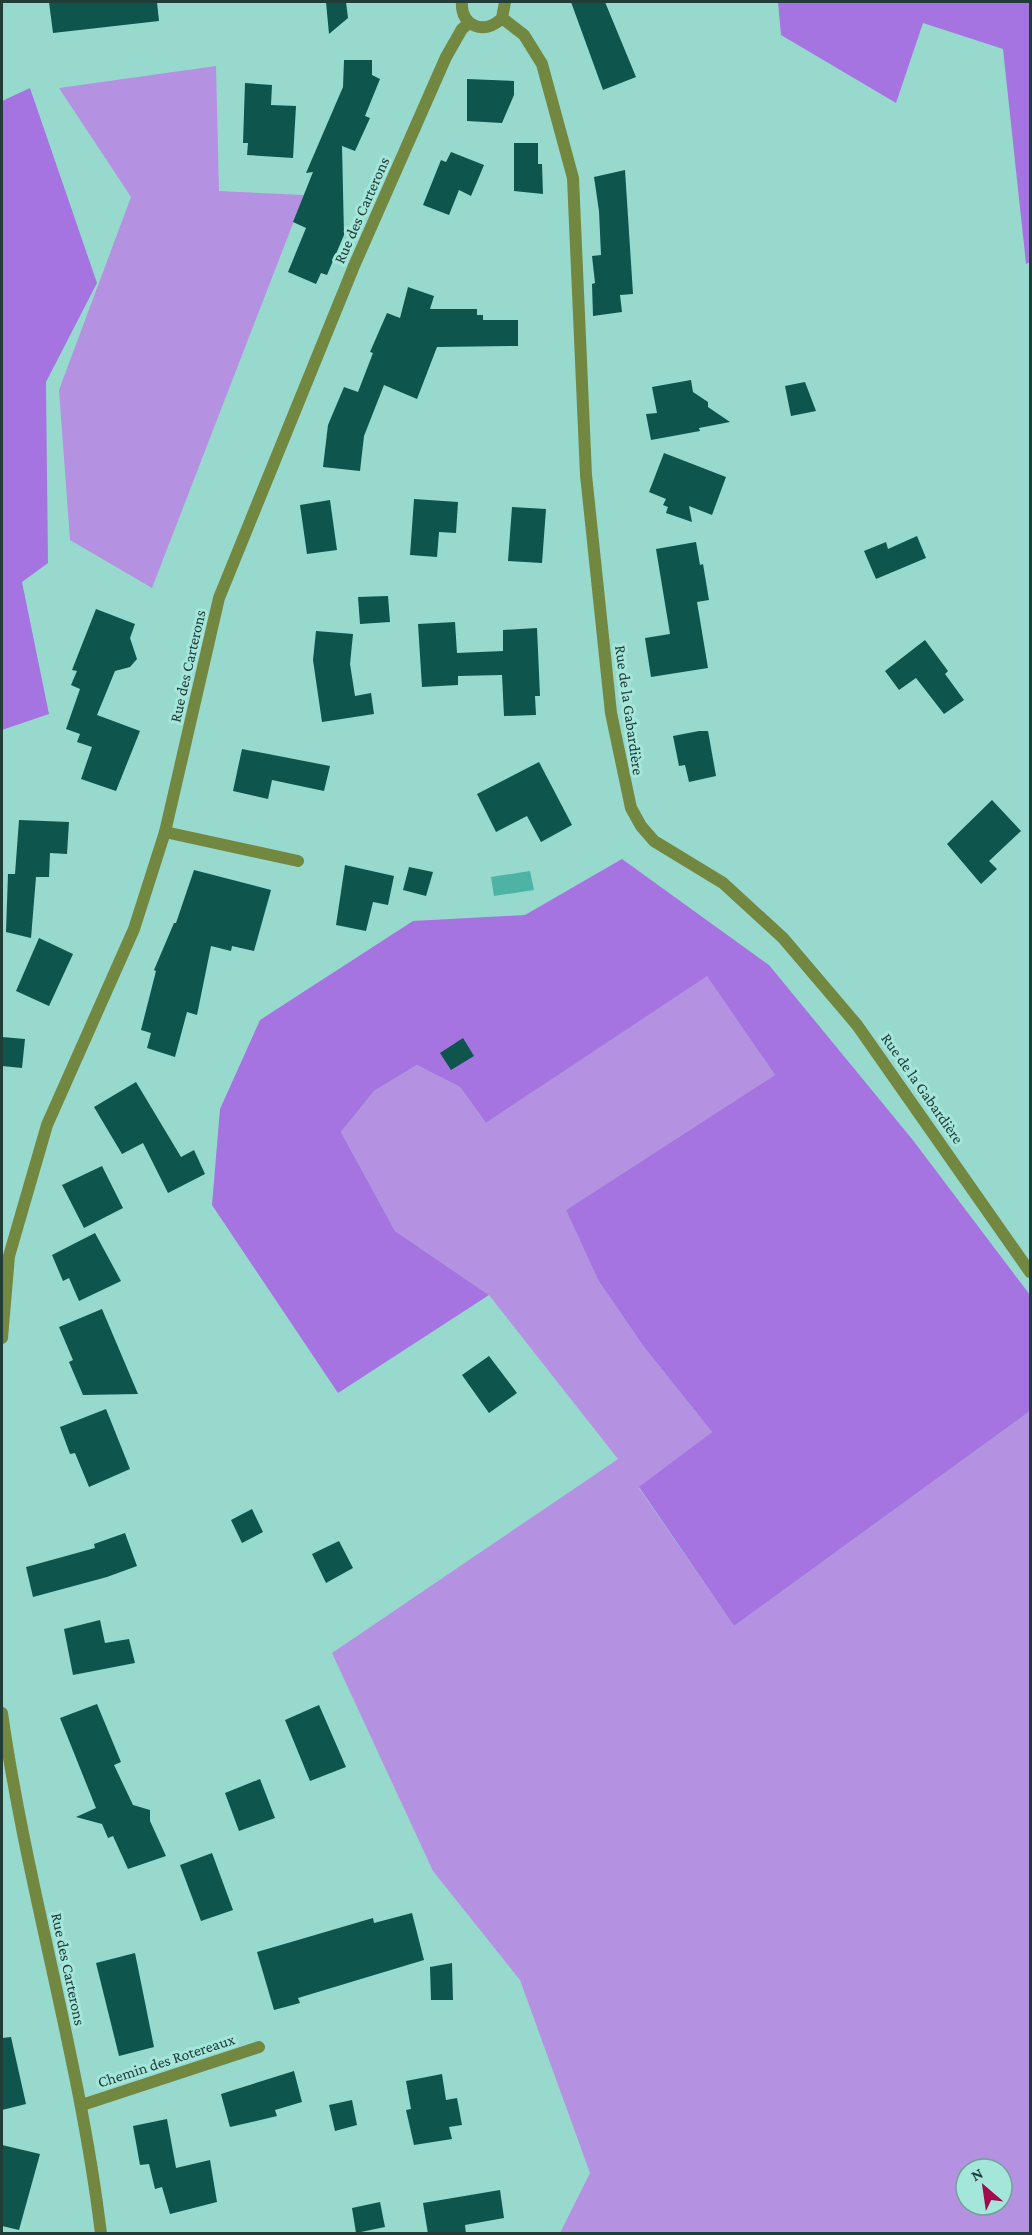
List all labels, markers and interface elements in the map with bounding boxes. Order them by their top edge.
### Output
street label: Rue des Carterons [330,154,393,266]
street label: Rue des Carterons [166,608,209,724]
street label: Rue de la Gabardière [612,644,647,776]
street label: Rue de la Gabardière [878,1030,967,1147]
street label: Rue des Carterons [48,1911,89,2027]
street label: Chemin des Rotereaux [96,2030,237,2091]
north arrow [954,2157,1014,2217]
text: N [968,2164,986,2184]

